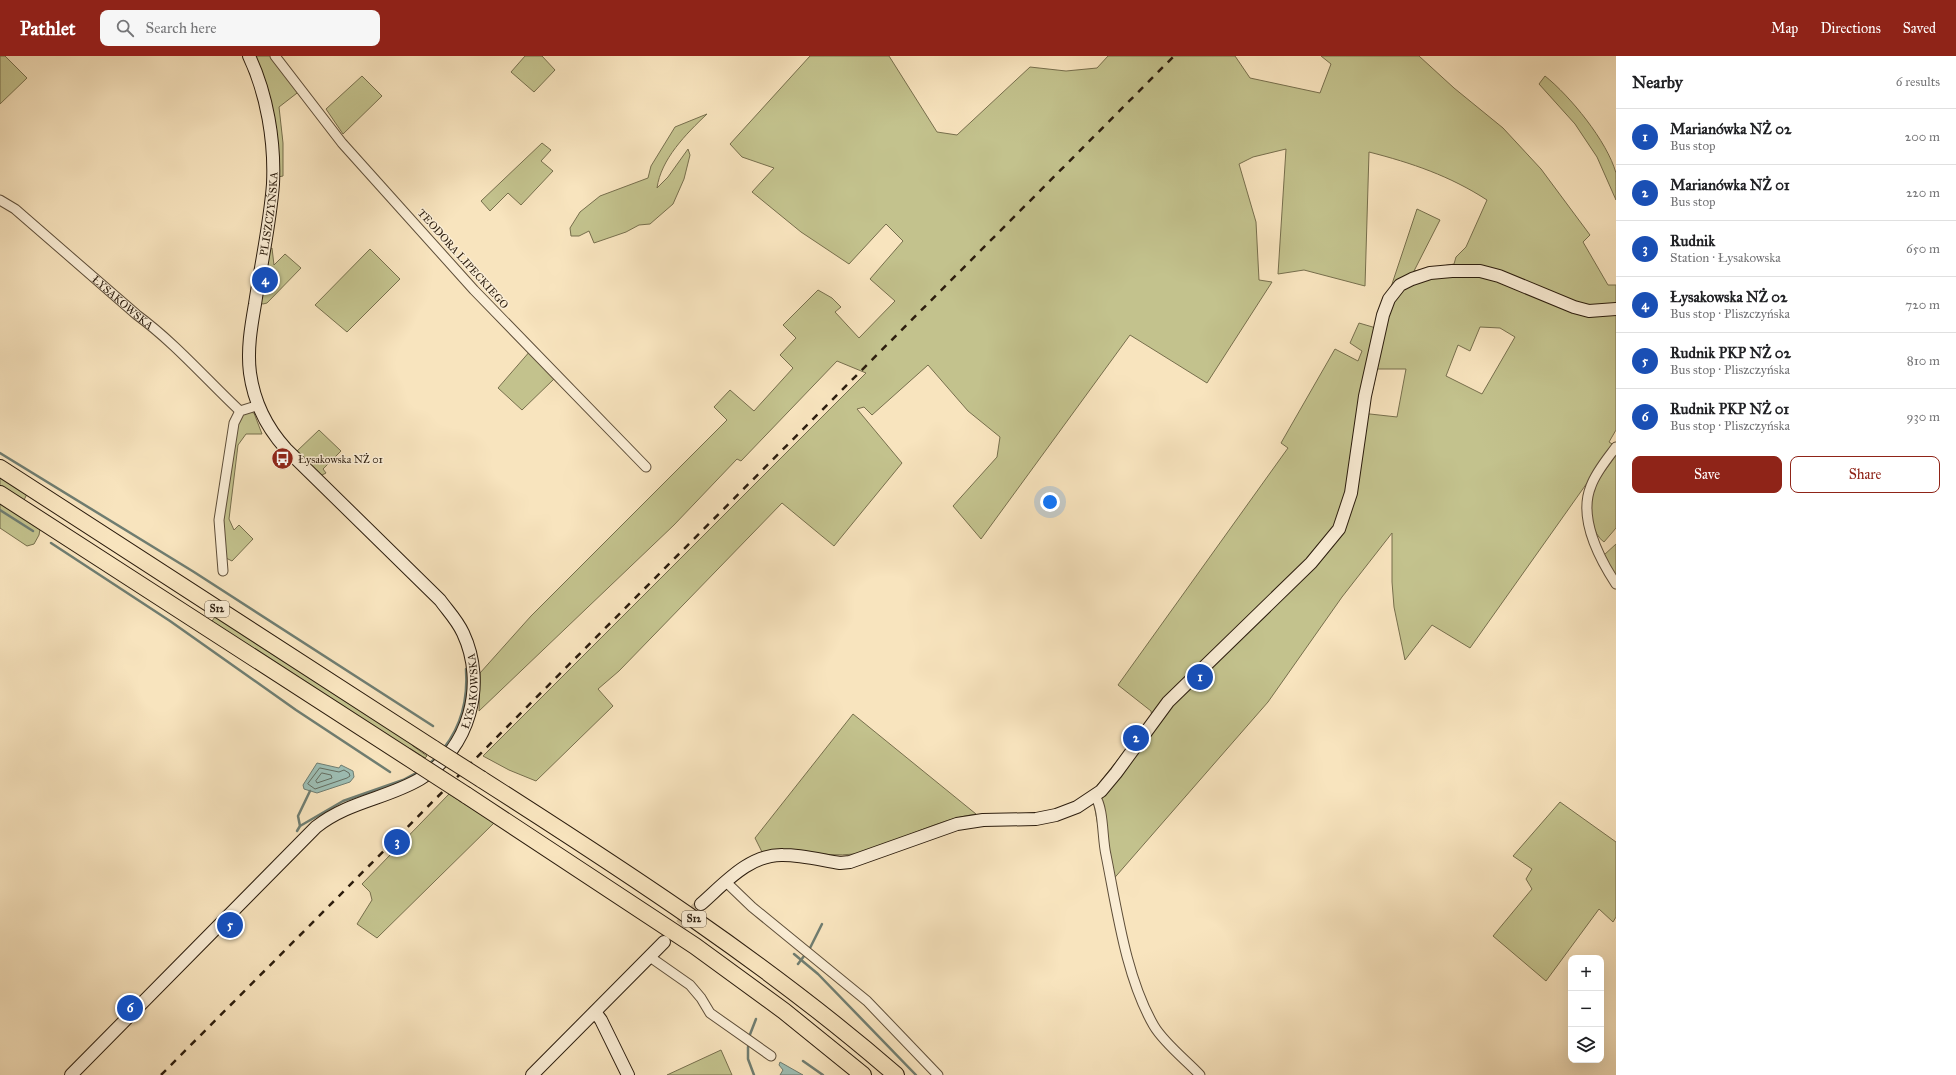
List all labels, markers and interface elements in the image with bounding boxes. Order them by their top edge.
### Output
search box [100,10,380,46]
text: Pathlet [20,17,76,40]
icon: search [114,17,136,39]
text: Search here [146,19,217,37]
text: Map [1771,20,1798,37]
text: Directions [1820,20,1881,37]
text: Saved [1903,20,1936,37]
text: Nearby [1632,72,1683,93]
text: 6 results [1896,74,1940,90]
text: Marianówka NŻ 02 [1670,120,1791,138]
text: 1 [1642,129,1648,145]
text: 200 m [1905,129,1940,145]
text: Bus stop [1670,138,1716,154]
street label: PLISZCZYŃSKA [257,171,280,257]
text: Marianówka NŻ 01 [1670,176,1790,194]
text: 2 [1642,185,1648,201]
text: 220 m [1906,185,1940,201]
text: Bus stop [1670,194,1716,210]
street label: TEODORA LIPECKIEGO [415,207,511,311]
text: Rudnik [1670,232,1715,250]
text: 3 [1642,241,1648,257]
text: 650 m [1906,241,1940,257]
text: Station · Łysakowska [1670,250,1781,266]
pin: 4 [252,265,278,295]
street label: ŁYSAKOWSKA [90,273,157,332]
text: Łysakowska NŻ 02 [1670,288,1787,306]
text: 4 [1641,297,1649,313]
text: 720 m [1905,297,1940,313]
text: Bus stop · Pliszczyńska [1670,306,1790,322]
text: Rudnik PKP NŻ 02 [1670,344,1791,362]
text: 5 [1642,353,1648,369]
text: 810 m [1907,353,1940,369]
text: Bus stop · Pliszczyńska [1670,362,1790,378]
text: Rudnik PKP NŻ 01 [1670,400,1789,418]
text: 6 [1642,409,1648,425]
text: 930 m [1907,409,1940,425]
text: Bus stop · Pliszczyńska [1670,418,1790,434]
bus stop icon: Łysakowska NŻ 01 [269,446,295,472]
place label: Łysakowska NŻ 01 [298,452,383,466]
button: Save [1632,456,1782,493]
button: Share [1790,456,1940,493]
your location [1040,492,1060,512]
road number: S12 [205,601,229,617]
street label: ŁYSAKOWSKA [458,652,480,731]
pin: 1 [1187,662,1213,692]
pin: 2 [1123,723,1149,753]
pin: 3 [384,827,410,857]
pin: 5 [217,910,243,940]
road number: S12 [682,911,706,927]
map controls [1568,955,1604,1063]
button: + [1568,955,1604,991]
button: − [1568,991,1604,1027]
pin: 6 [117,993,143,1023]
button: layers [1568,1027,1604,1063]

